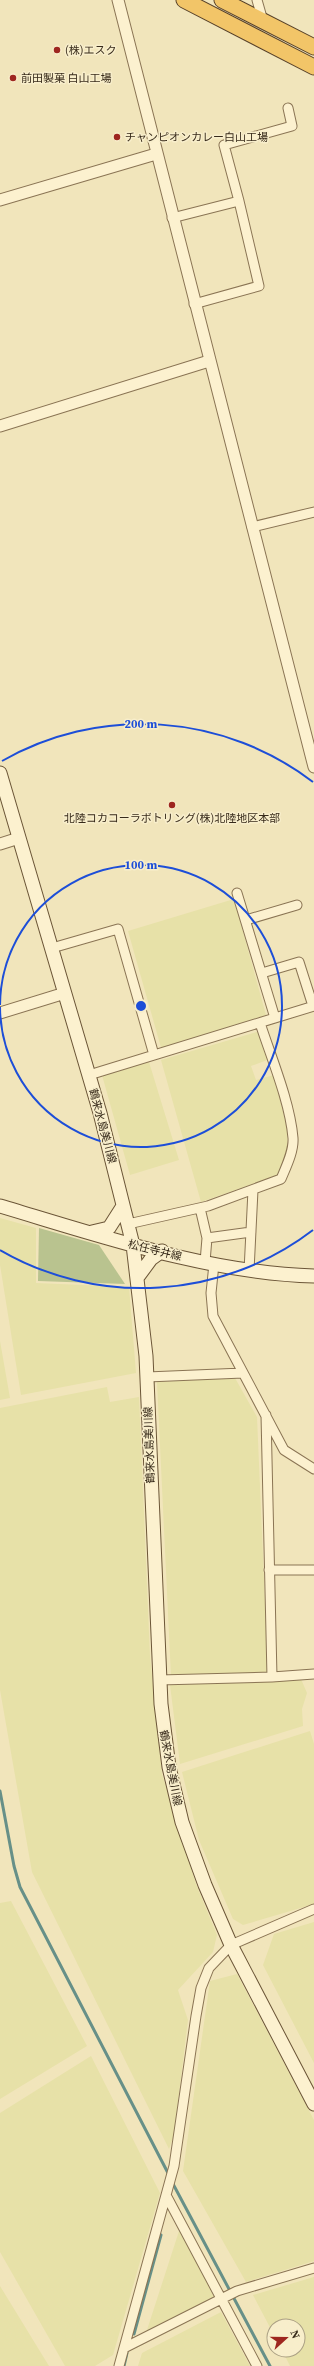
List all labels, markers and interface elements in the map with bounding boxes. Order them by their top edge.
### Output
place label: (株)エスク [65,43,116,58]
marker: (株)エスク [52,45,62,55]
place label: 前田製菓 白山工場 [21,71,112,86]
marker: 前田製菓 白山工場 [8,73,18,83]
place label: チャンピオンカレー白山工場 [125,130,268,145]
marker: チャンピオンカレー白山工場 [112,132,122,142]
text: 200 m [125,716,158,732]
marker: 北陸コカコーラボトリング(株)北陸地区本部 [167,800,177,810]
place label: 北陸コカコーラボトリング(株)北陸地区本部 [64,811,280,826]
text: 100 m [125,857,158,873]
centre of rings [134,999,148,1013]
street label: 鶴来水島美川線 [85,1087,120,1165]
street label: 松任寺井線 [126,1237,183,1264]
street label: 鶴来水島美川線 [141,1406,158,1484]
street label: 鶴来水島美川線 [156,1729,185,1807]
north arrow [266,2318,306,2358]
text: N [286,2328,303,2341]

